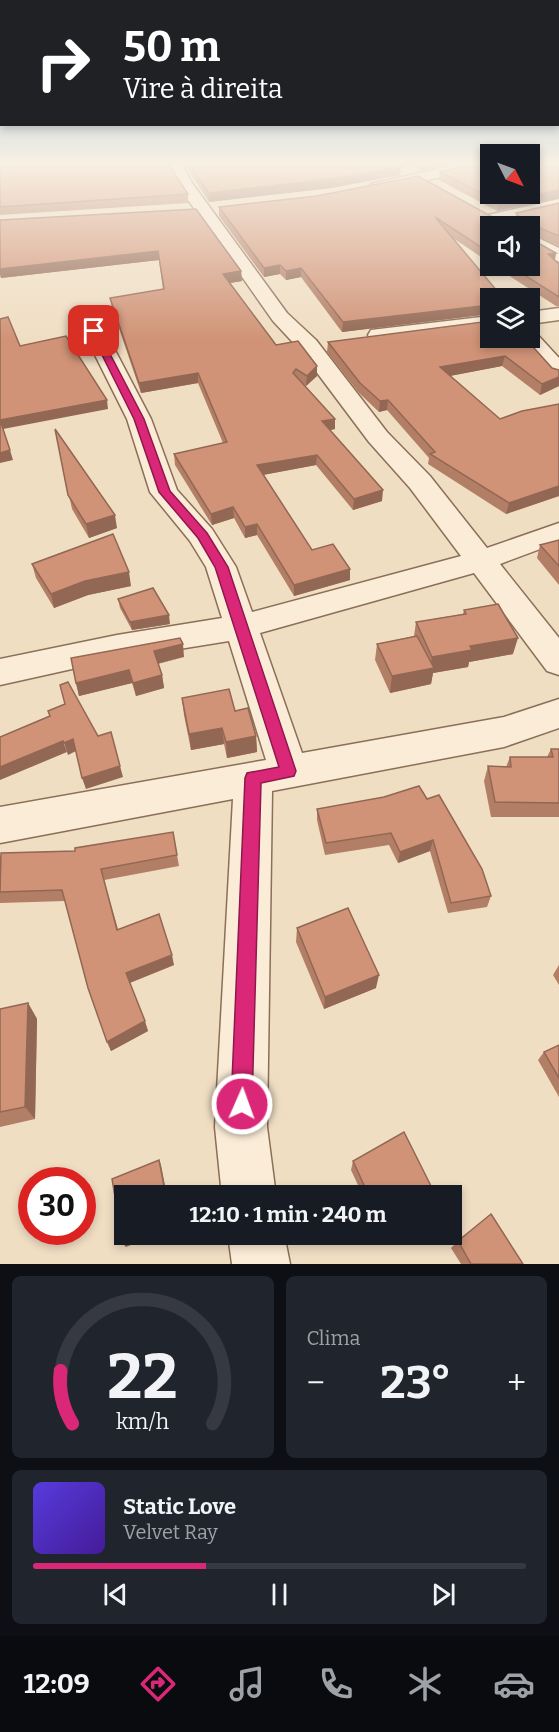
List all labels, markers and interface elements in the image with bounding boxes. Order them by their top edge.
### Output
text: 50 m [123,22,220,72]
icon: right [24,24,102,102]
text: Vire à direita [123,73,283,105]
north arrow [480,144,540,204]
map controls [480,144,540,348]
button: sound [480,216,540,276]
button: layers [480,288,540,348]
pin [68,305,119,356]
icon: arrive [77,314,110,347]
position arrow [210,1072,274,1136]
speed limit sign: 30 [18,1167,96,1245]
text: 12:10 · 1 min · 240 m [190,1201,386,1228]
text: Clima [307,1326,361,1350]
text: 22 [108,1340,178,1415]
text: 23° [380,1356,451,1410]
text: − [307,1363,325,1403]
text: + [507,1363,526,1403]
text: km/h [116,1409,169,1435]
text: Static Love [123,1493,236,1520]
text: Velvet Ray [123,1520,218,1544]
icon: previous [99,1578,132,1611]
icon: pause [263,1578,296,1611]
icon: next [427,1578,460,1611]
icon: directions [137,1663,179,1705]
icon: music [226,1663,268,1705]
icon: phone [315,1663,357,1705]
icon: climate [404,1663,446,1705]
icon: car [493,1663,535,1705]
text: 12:09 [24,1668,90,1700]

